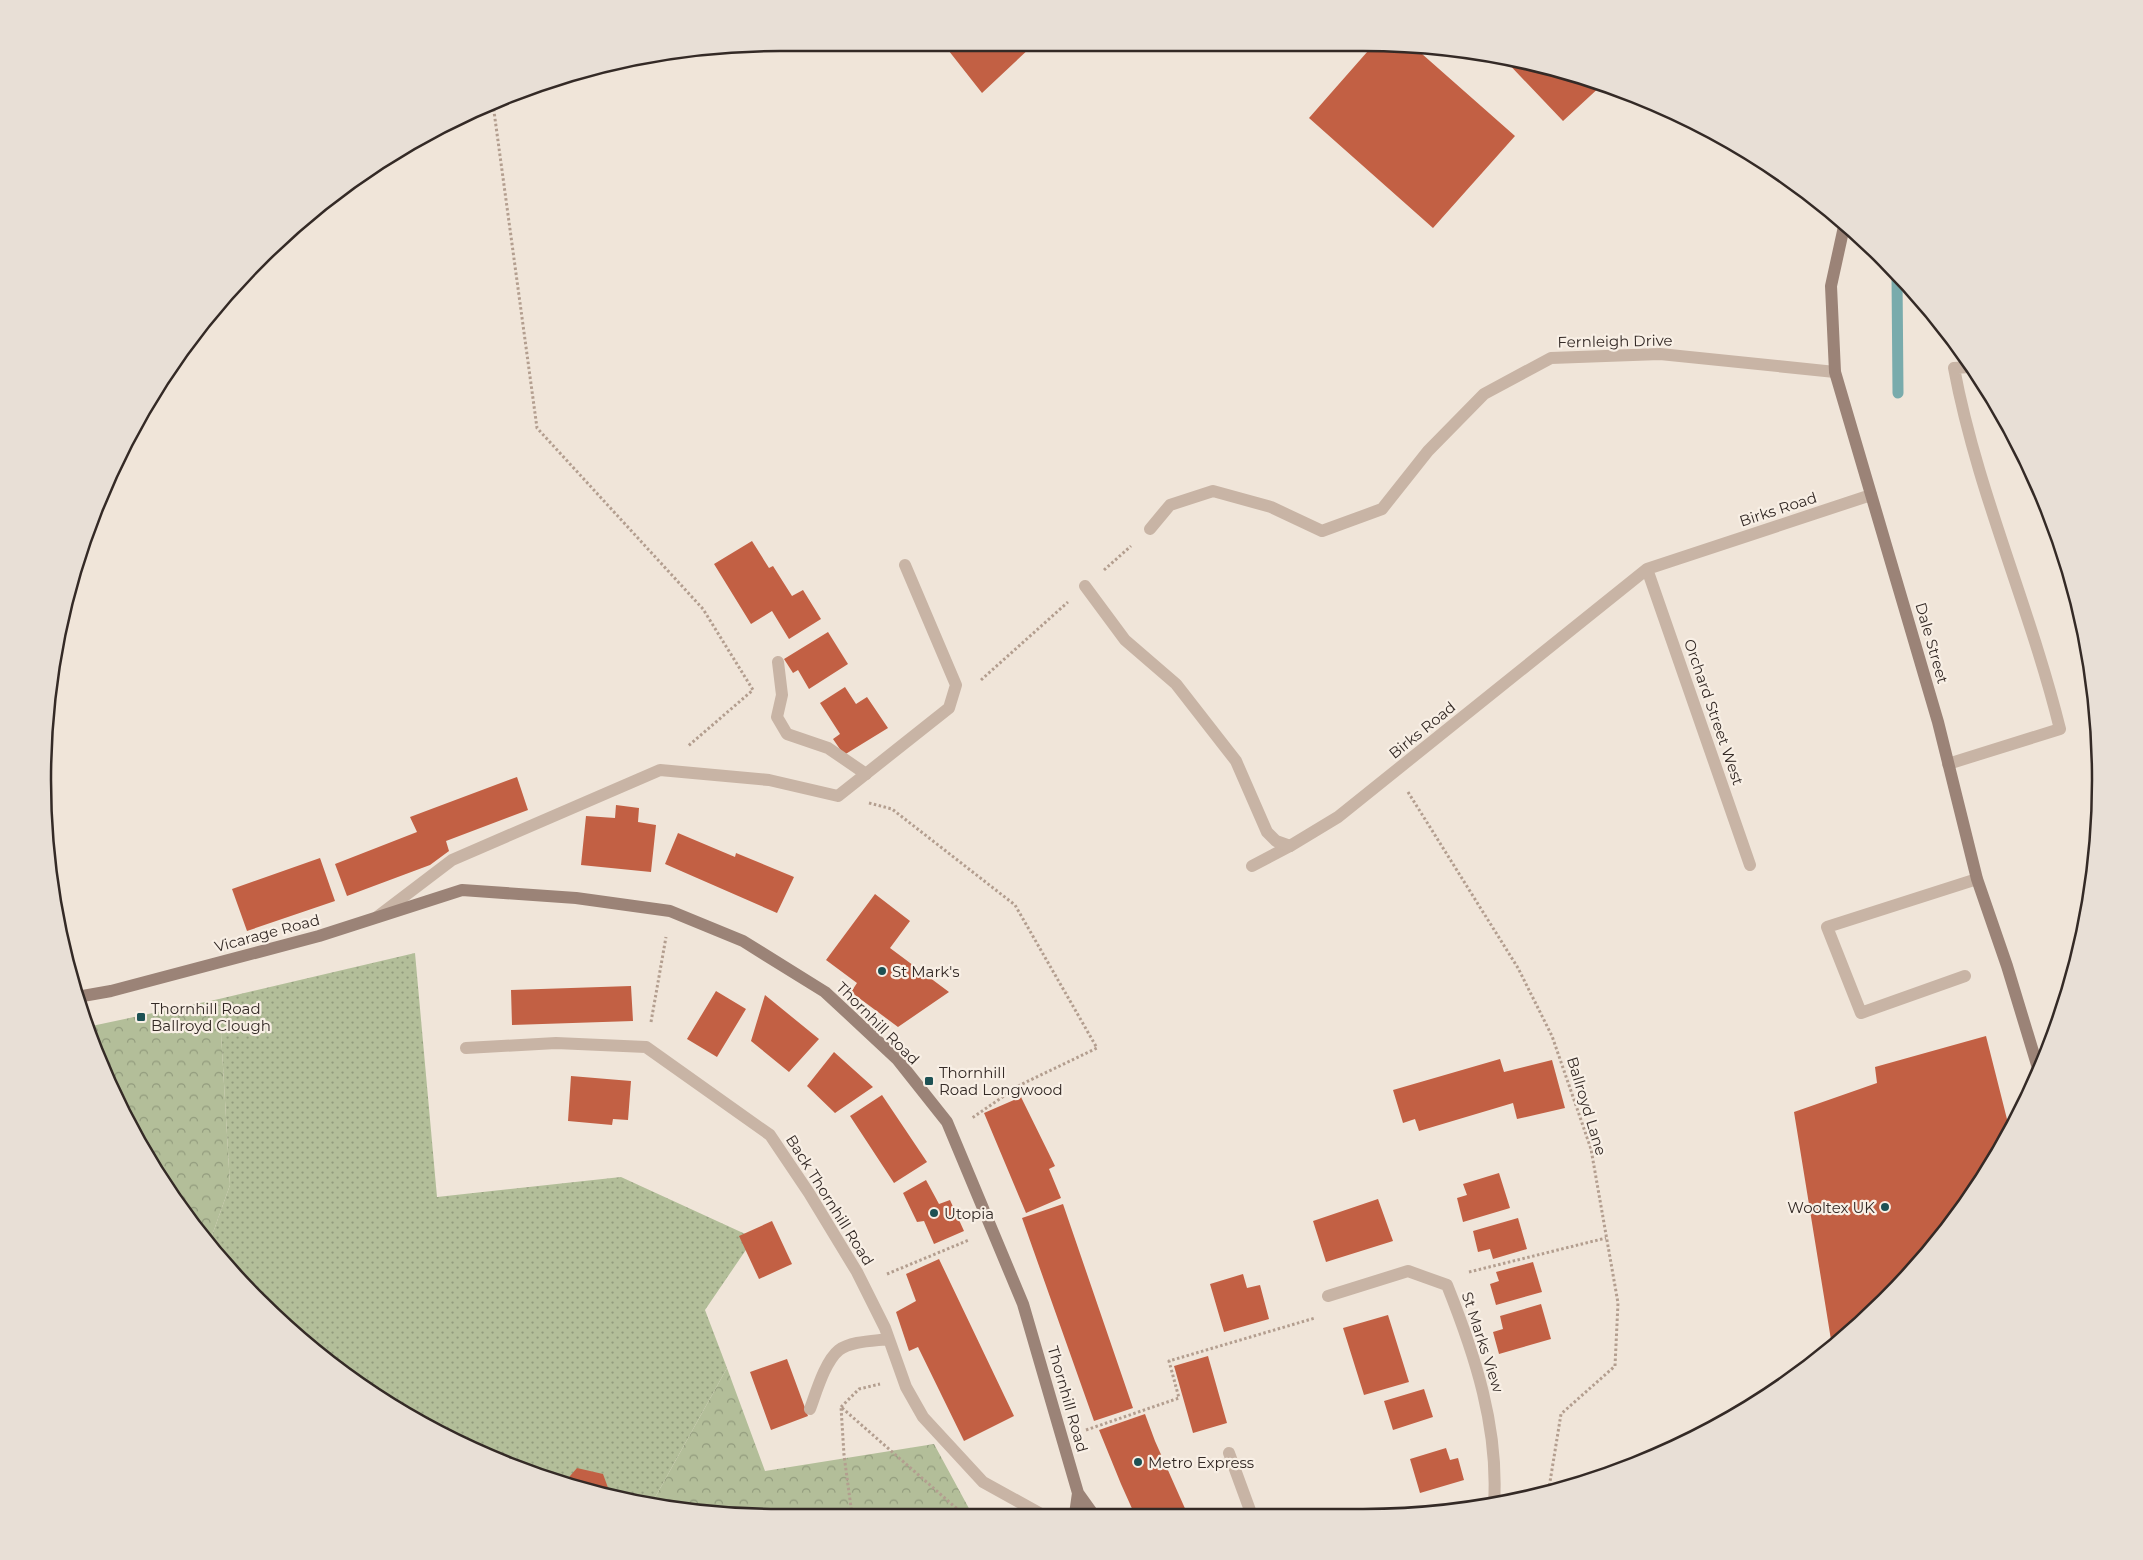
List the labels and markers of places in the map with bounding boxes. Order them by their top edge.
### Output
place label: St Mark's [892,962,960,981]
marker: St Mark's [876,965,888,977]
place label: Thornhill Road Ballroyd Clough [151,999,271,1035]
marker: Thornhill Road Ballroyd Clough [135,1011,147,1023]
place label: Thornhill Road Longwood [939,1063,1063,1099]
marker: Thornhill Road Longwood [923,1075,935,1087]
place label: Wooltex UK [1787,1198,1875,1217]
marker: Wooltex UK [1879,1201,1891,1213]
place label: Utopia [944,1204,994,1223]
marker: Utopia [928,1207,940,1219]
place label: Metro Express [1148,1453,1254,1472]
marker: Metro Express [1132,1456,1144,1468]

